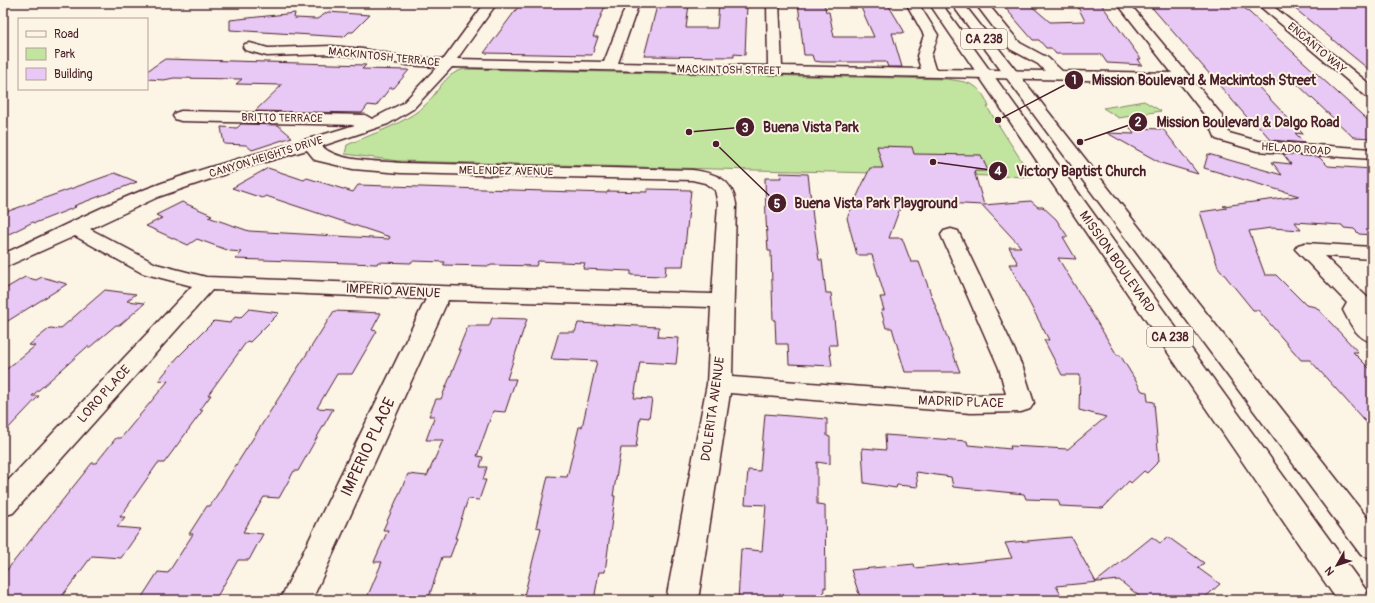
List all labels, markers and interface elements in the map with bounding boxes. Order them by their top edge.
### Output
legend [18,18,148,90]
street label: ENCANTO WAY [1285,20,1349,77]
text: Road [54,27,79,42]
road number: CA 238 [961,29,1007,49]
street label: MACKINTOSH TERRACE [328,45,441,69]
text: Park [54,47,75,62]
street label: MACKINTOSH STREET [677,63,781,77]
text: Building [54,67,93,82]
callout: Mission Boulevard & Mackintosh Street [1064,67,1324,93]
text: Mission Boulevard & Mackintosh Street [1092,72,1317,89]
text: 1 [1072,73,1076,88]
callout: Mission Boulevard & Dalgo Road [1128,109,1347,135]
street label: BRITTO TERRACE [241,111,323,125]
callout: Buena Vista Park [735,114,867,140]
text: Mission Boulevard & Dalgo Road [1156,114,1340,131]
text: 2 [1135,115,1142,130]
text: Buena Vista Park [763,119,859,136]
text: 3 [742,121,749,136]
street label: CANYON HEIGHTS DRIVE [208,133,325,180]
street label: HELADO ROAD [1261,140,1331,158]
callout: Victory Baptist Church [988,158,1154,184]
text: Victory Baptist Church [1016,163,1147,180]
street label: MELENDEZ AVENUE [459,164,554,178]
text: 4 [994,164,1002,179]
callout: Buena Vista Park Playground [767,190,966,216]
text: Buena Vista Park Playground [794,195,958,212]
text: 5 [774,197,781,212]
street label: MISSION BOULEVARD [1076,208,1158,316]
street label: IMPERIO AVENUE [345,281,441,301]
road number: CA 238 [1147,327,1193,347]
street label: DOLERITA AVENUE [698,355,728,462]
street label: LORO PLACE [74,362,134,426]
street label: MADRID PLACE [918,393,1004,412]
street label: IMPERIO PLACE [336,394,400,500]
north arrow [1317,545,1357,585]
text: N [1322,564,1337,578]

